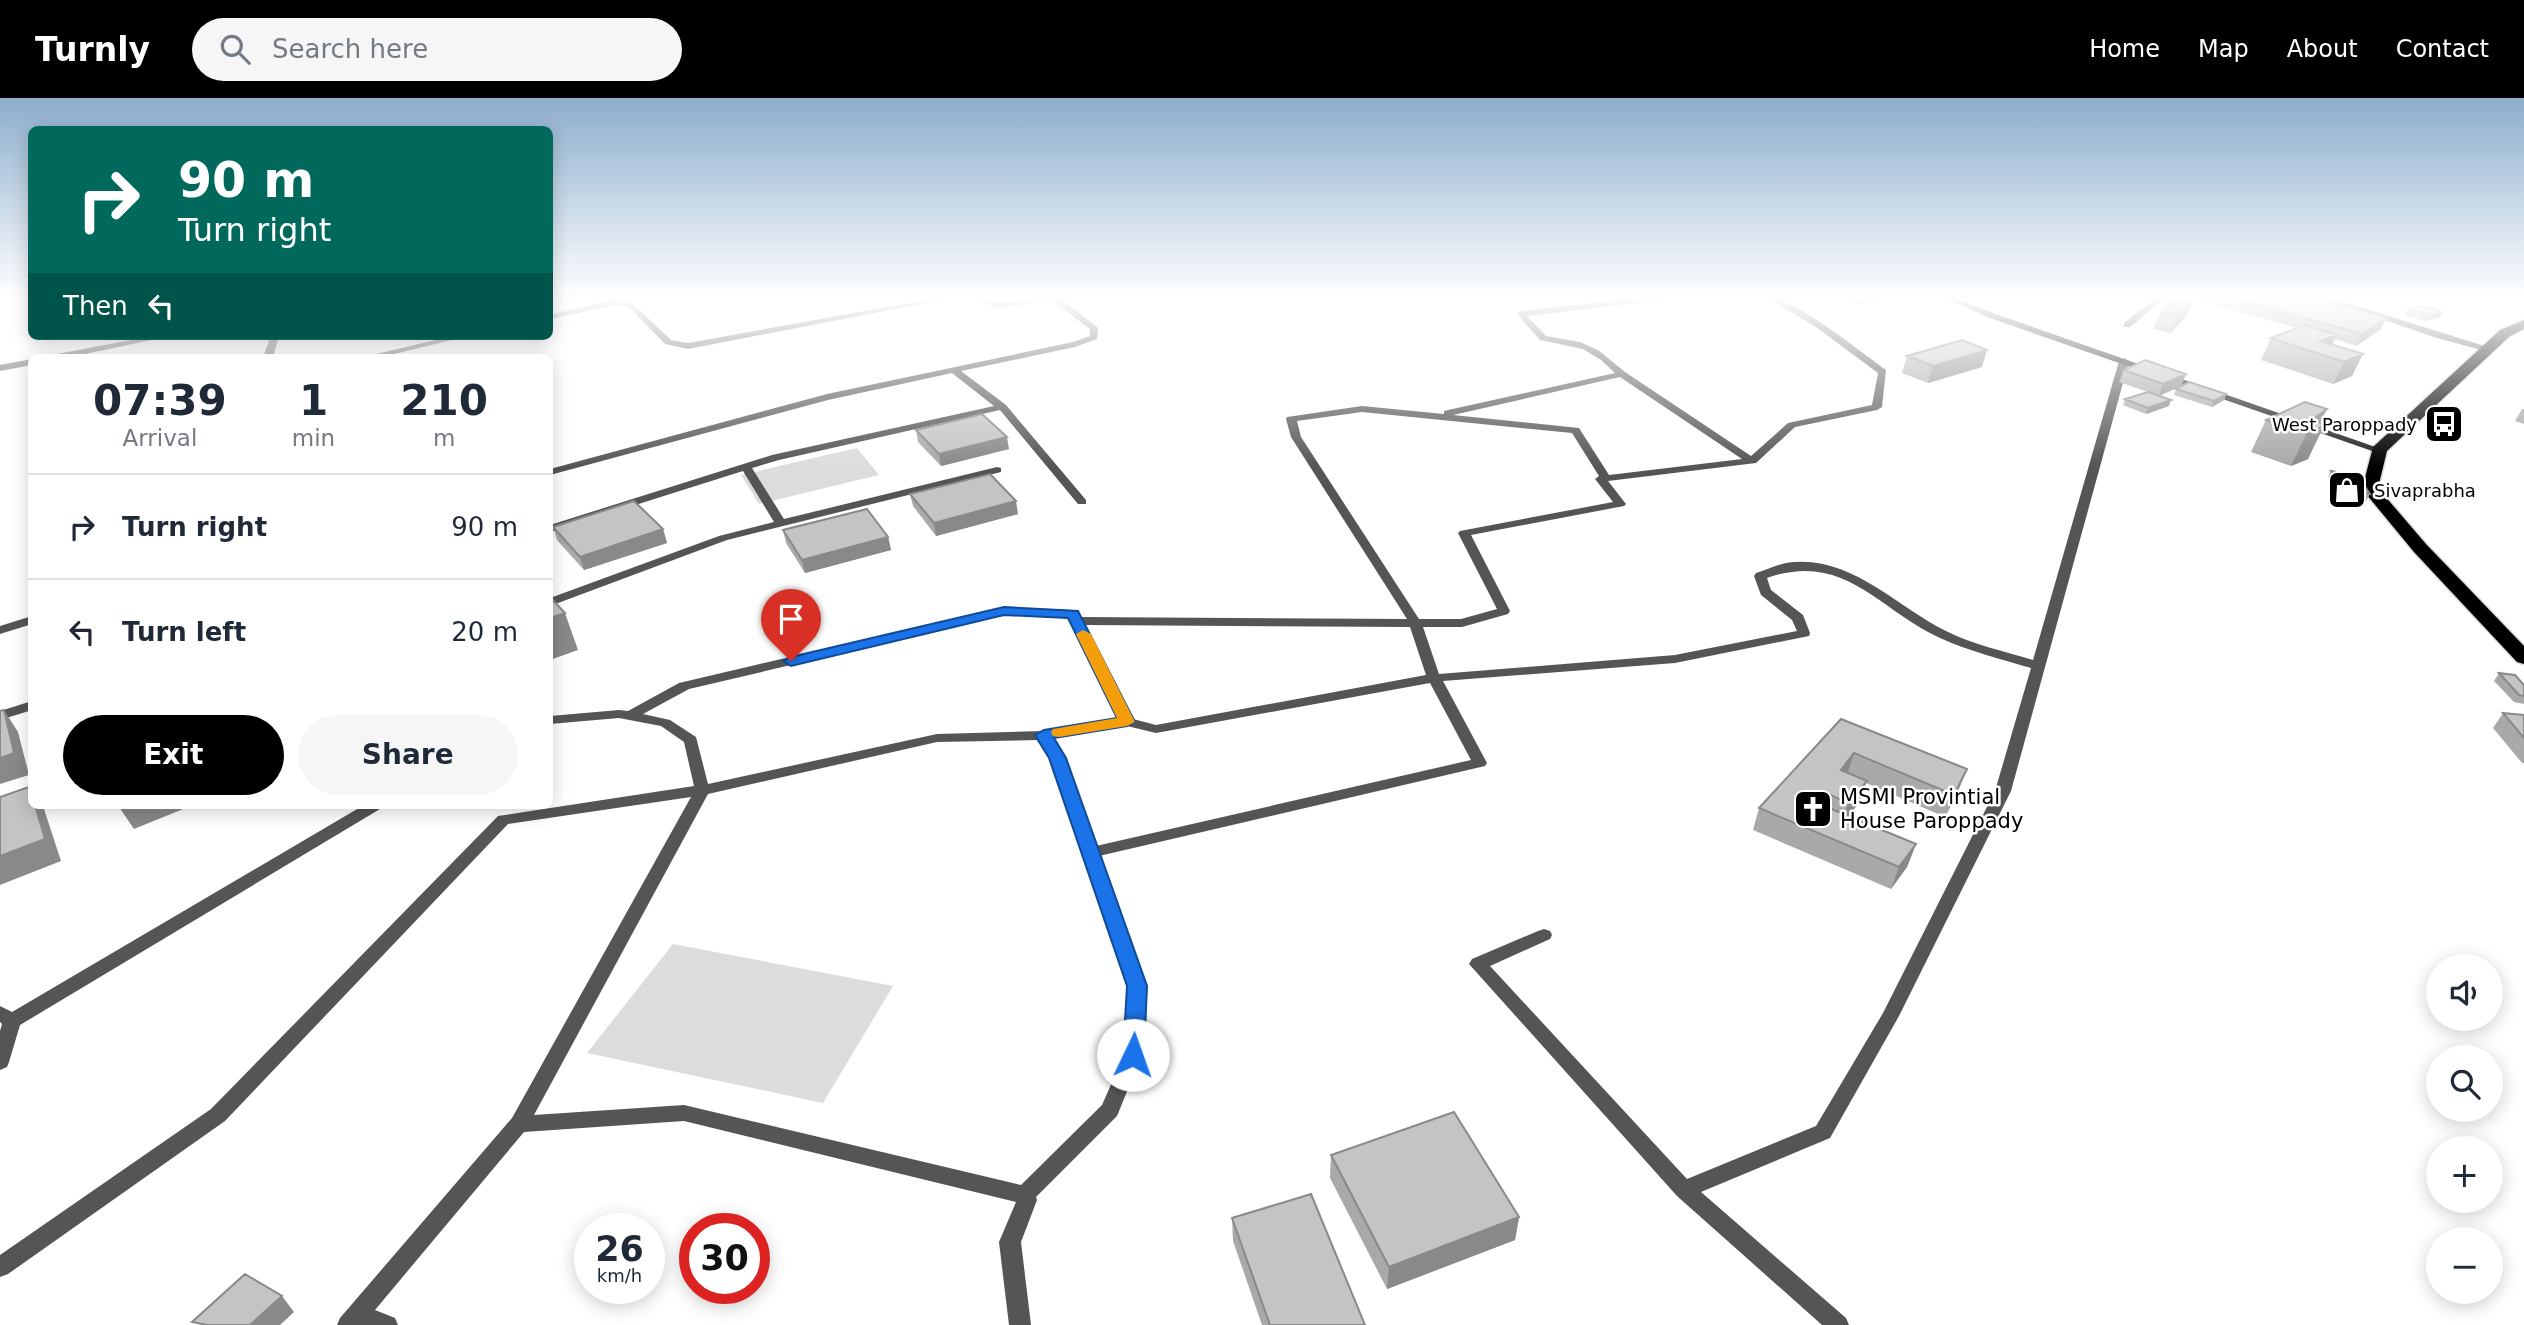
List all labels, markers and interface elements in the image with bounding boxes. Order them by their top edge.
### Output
search box [192,18,682,81]
text: Turnly [35,30,150,69]
icon: search [216,30,254,68]
text: Search here [272,34,428,64]
text: Home [2089,35,2160,63]
text: Map [2198,35,2249,63]
text: About [2287,35,2358,63]
text: Contact [2396,35,2489,63]
text: 90 m [178,152,314,209]
icon: right [63,154,154,245]
text: Turn right [178,211,331,249]
icon: left [142,287,180,325]
text: Then [63,291,128,321]
text: 07:39 [93,376,227,425]
text: 1 [299,376,328,425]
text: 210 [400,376,488,425]
bus stop icon: West Paroppady [2423,403,2465,445]
place label: West Paroppady [2272,414,2417,435]
text: Arrival [123,425,197,451]
text: min [292,425,335,451]
text: m [433,425,455,451]
shop icon: Sivaprabha [2326,469,2368,511]
place label: Sivaprabha [2374,480,2476,501]
icon: right [63,508,101,546]
text: Turn right [122,512,267,542]
text: 90 m [451,512,518,542]
pin [761,589,821,661]
icon: arrive [772,600,810,638]
icon: left [63,613,101,651]
text: Turn left [122,617,246,647]
text: 20 m [451,617,518,647]
button: Exit [63,715,284,795]
button: Share [298,715,518,795]
place label: MSMI Provintial House Paroppady [1840,785,2023,833]
church icon: MSMI Provintial House Paroppady [1792,788,1834,830]
map controls [2426,954,2503,1304]
button: sound [2426,954,2503,1031]
position arrow [1096,1018,1170,1092]
button: search [2426,1045,2503,1122]
button: + [2426,1136,2503,1213]
speed limit sign: 30 [679,1213,770,1304]
button: − [2426,1227,2503,1304]
text: 26 [595,1229,644,1269]
text: km/h [597,1265,642,1286]

